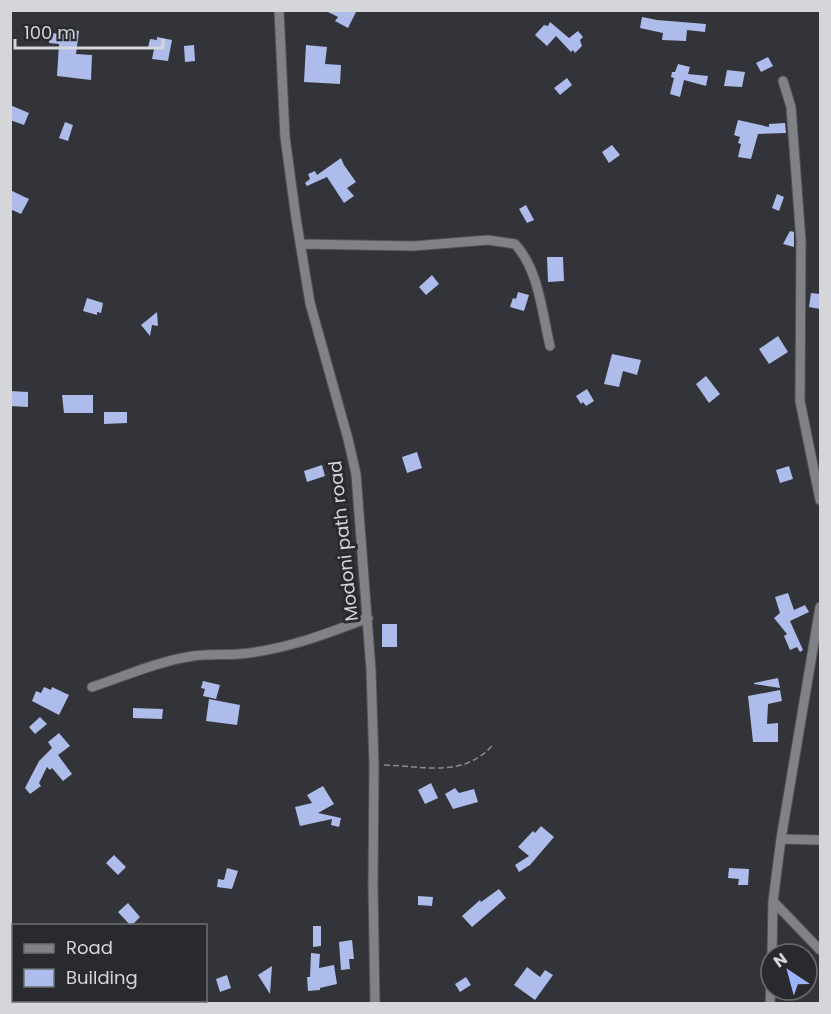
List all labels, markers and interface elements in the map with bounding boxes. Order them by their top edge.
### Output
scale bar [15,12,164,50]
text: 100 m [24,20,76,45]
street label: Modoni path road [322,460,364,622]
legend [12,924,207,1002]
text: Road [66,935,113,960]
north arrow [759,942,819,1002]
text: N [769,947,792,973]
text: Building [66,965,138,990]

